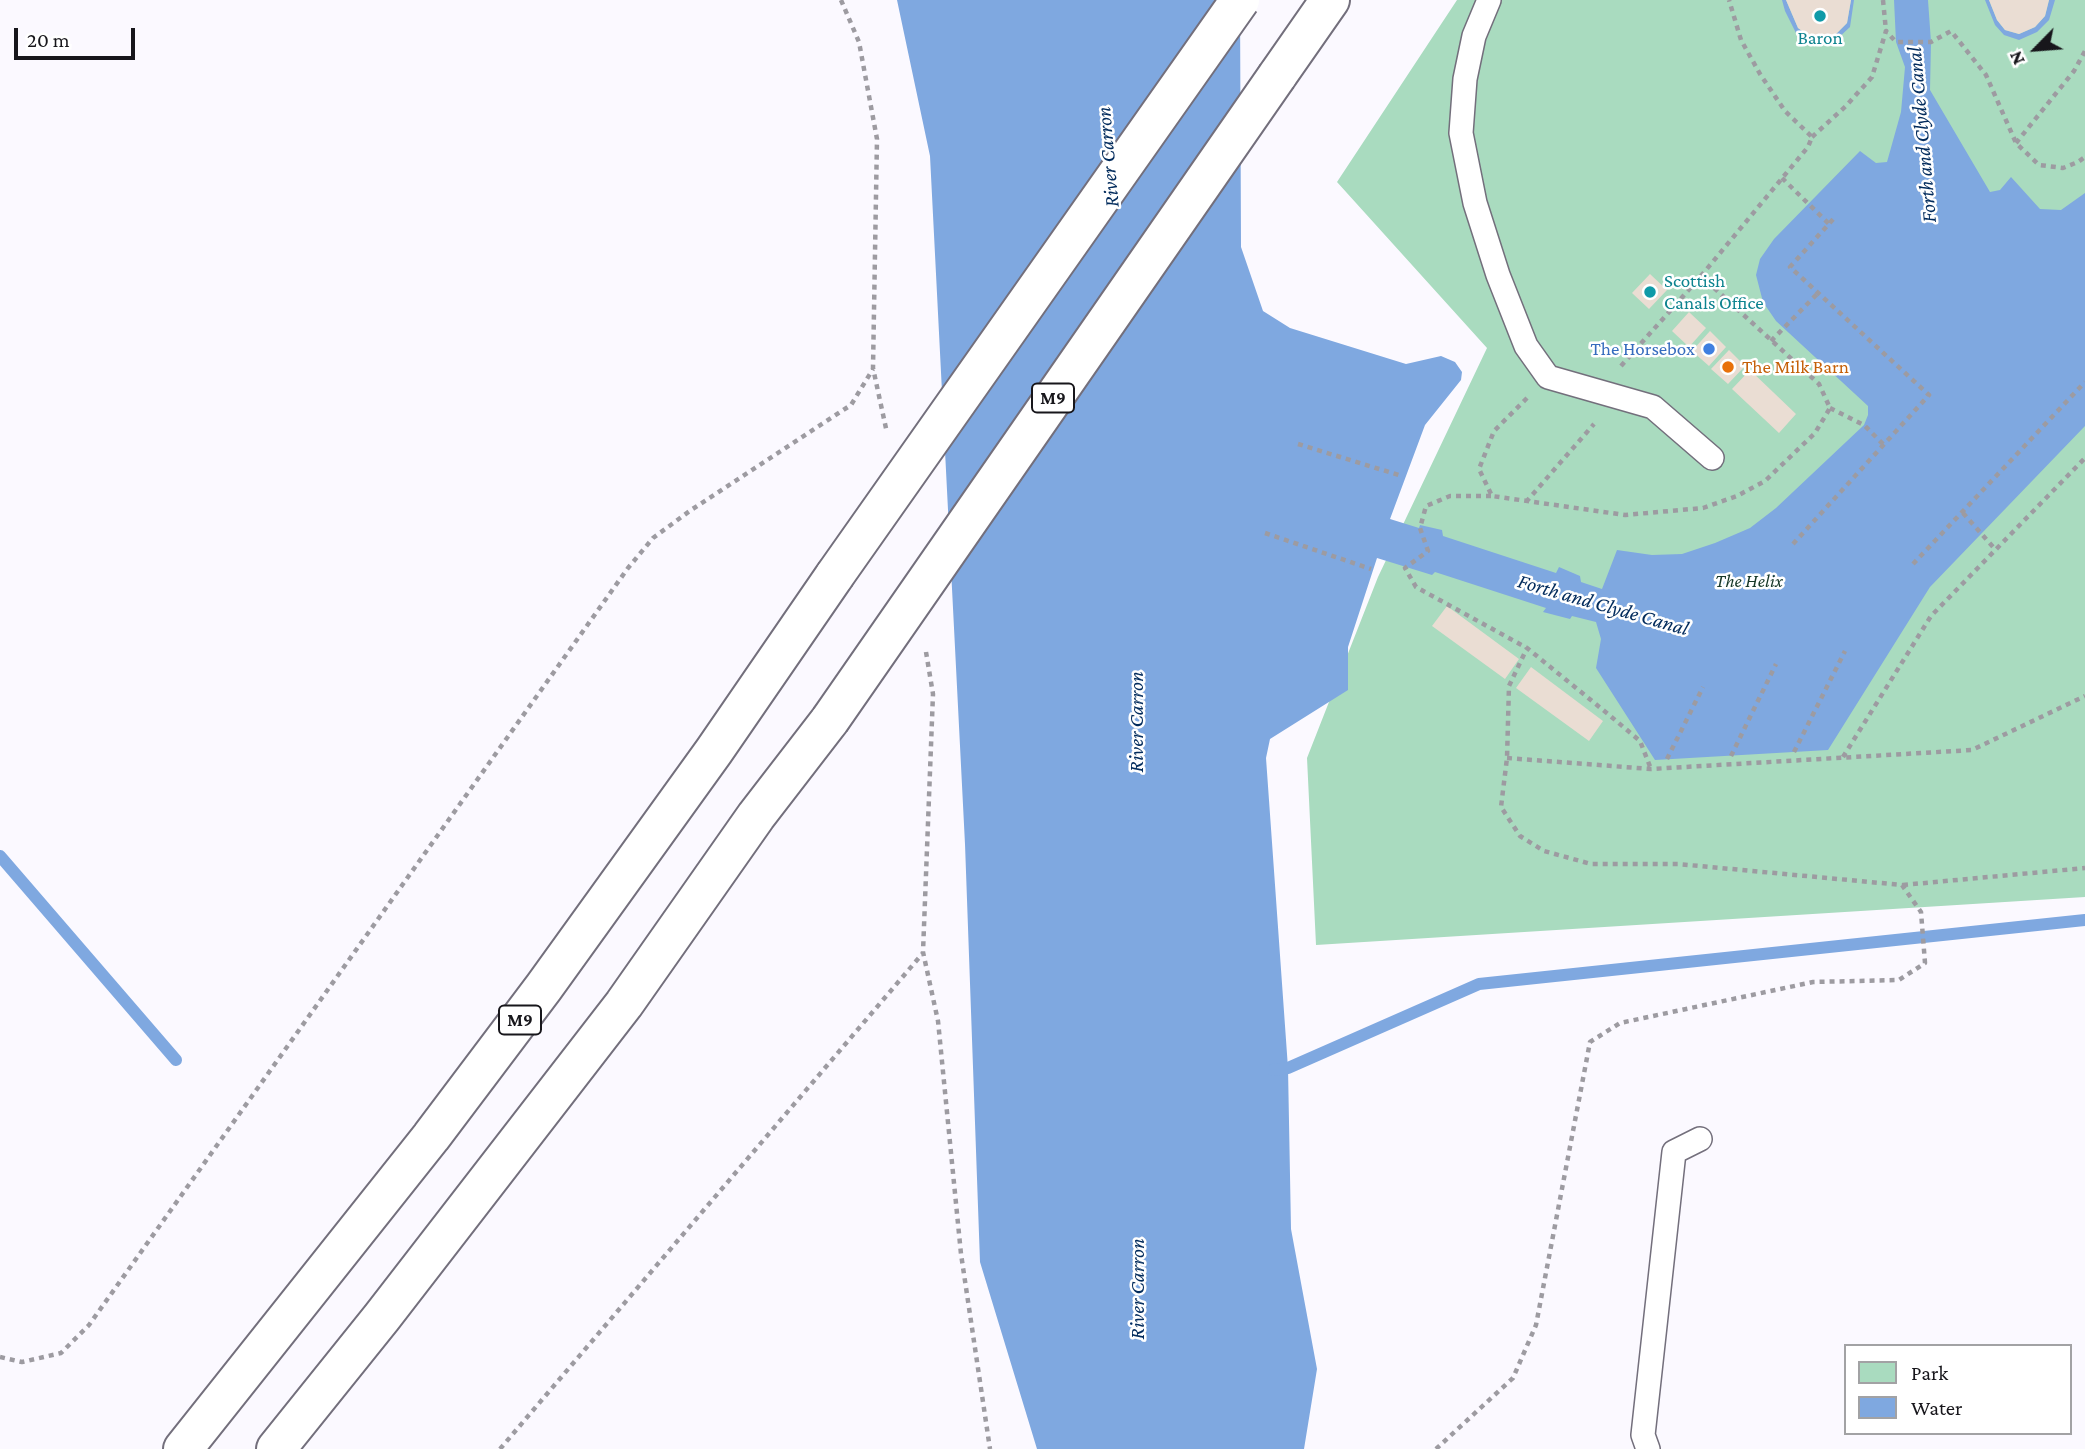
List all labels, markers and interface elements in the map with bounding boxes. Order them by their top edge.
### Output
marker: Baron [1812,8,1828,24]
scale bar [18,14,138,58]
north arrow [2001,14,2071,84]
place label: Baron [1797,27,1843,49]
text: 20 m [27,28,70,52]
water label: Forth and Clyde Canal [1902,46,1942,224]
text: N [2004,48,2029,68]
water label: River Carron [1091,106,1125,208]
place label: Scottish Canals Office [1664,270,1764,314]
marker: Scottish Canals Office [1642,284,1658,300]
place label: The Horsebox [1590,338,1695,360]
marker: The Horsebox [1701,341,1717,357]
place label: The Milk Barn [1742,356,1849,378]
marker: The Milk Barn [1720,359,1736,375]
road number: M9 [1032,384,1074,412]
water label: Forth and Clyde Canal [1515,569,1691,641]
park label: The Helix [1715,570,1783,592]
water label: River Carron [1124,671,1150,773]
road number: M9 [499,1006,541,1035]
water label: River Carron [1125,1238,1151,1340]
legend [1843,1344,2071,1435]
text: Park [1911,1361,1948,1385]
text: Water [1911,1396,1963,1420]

